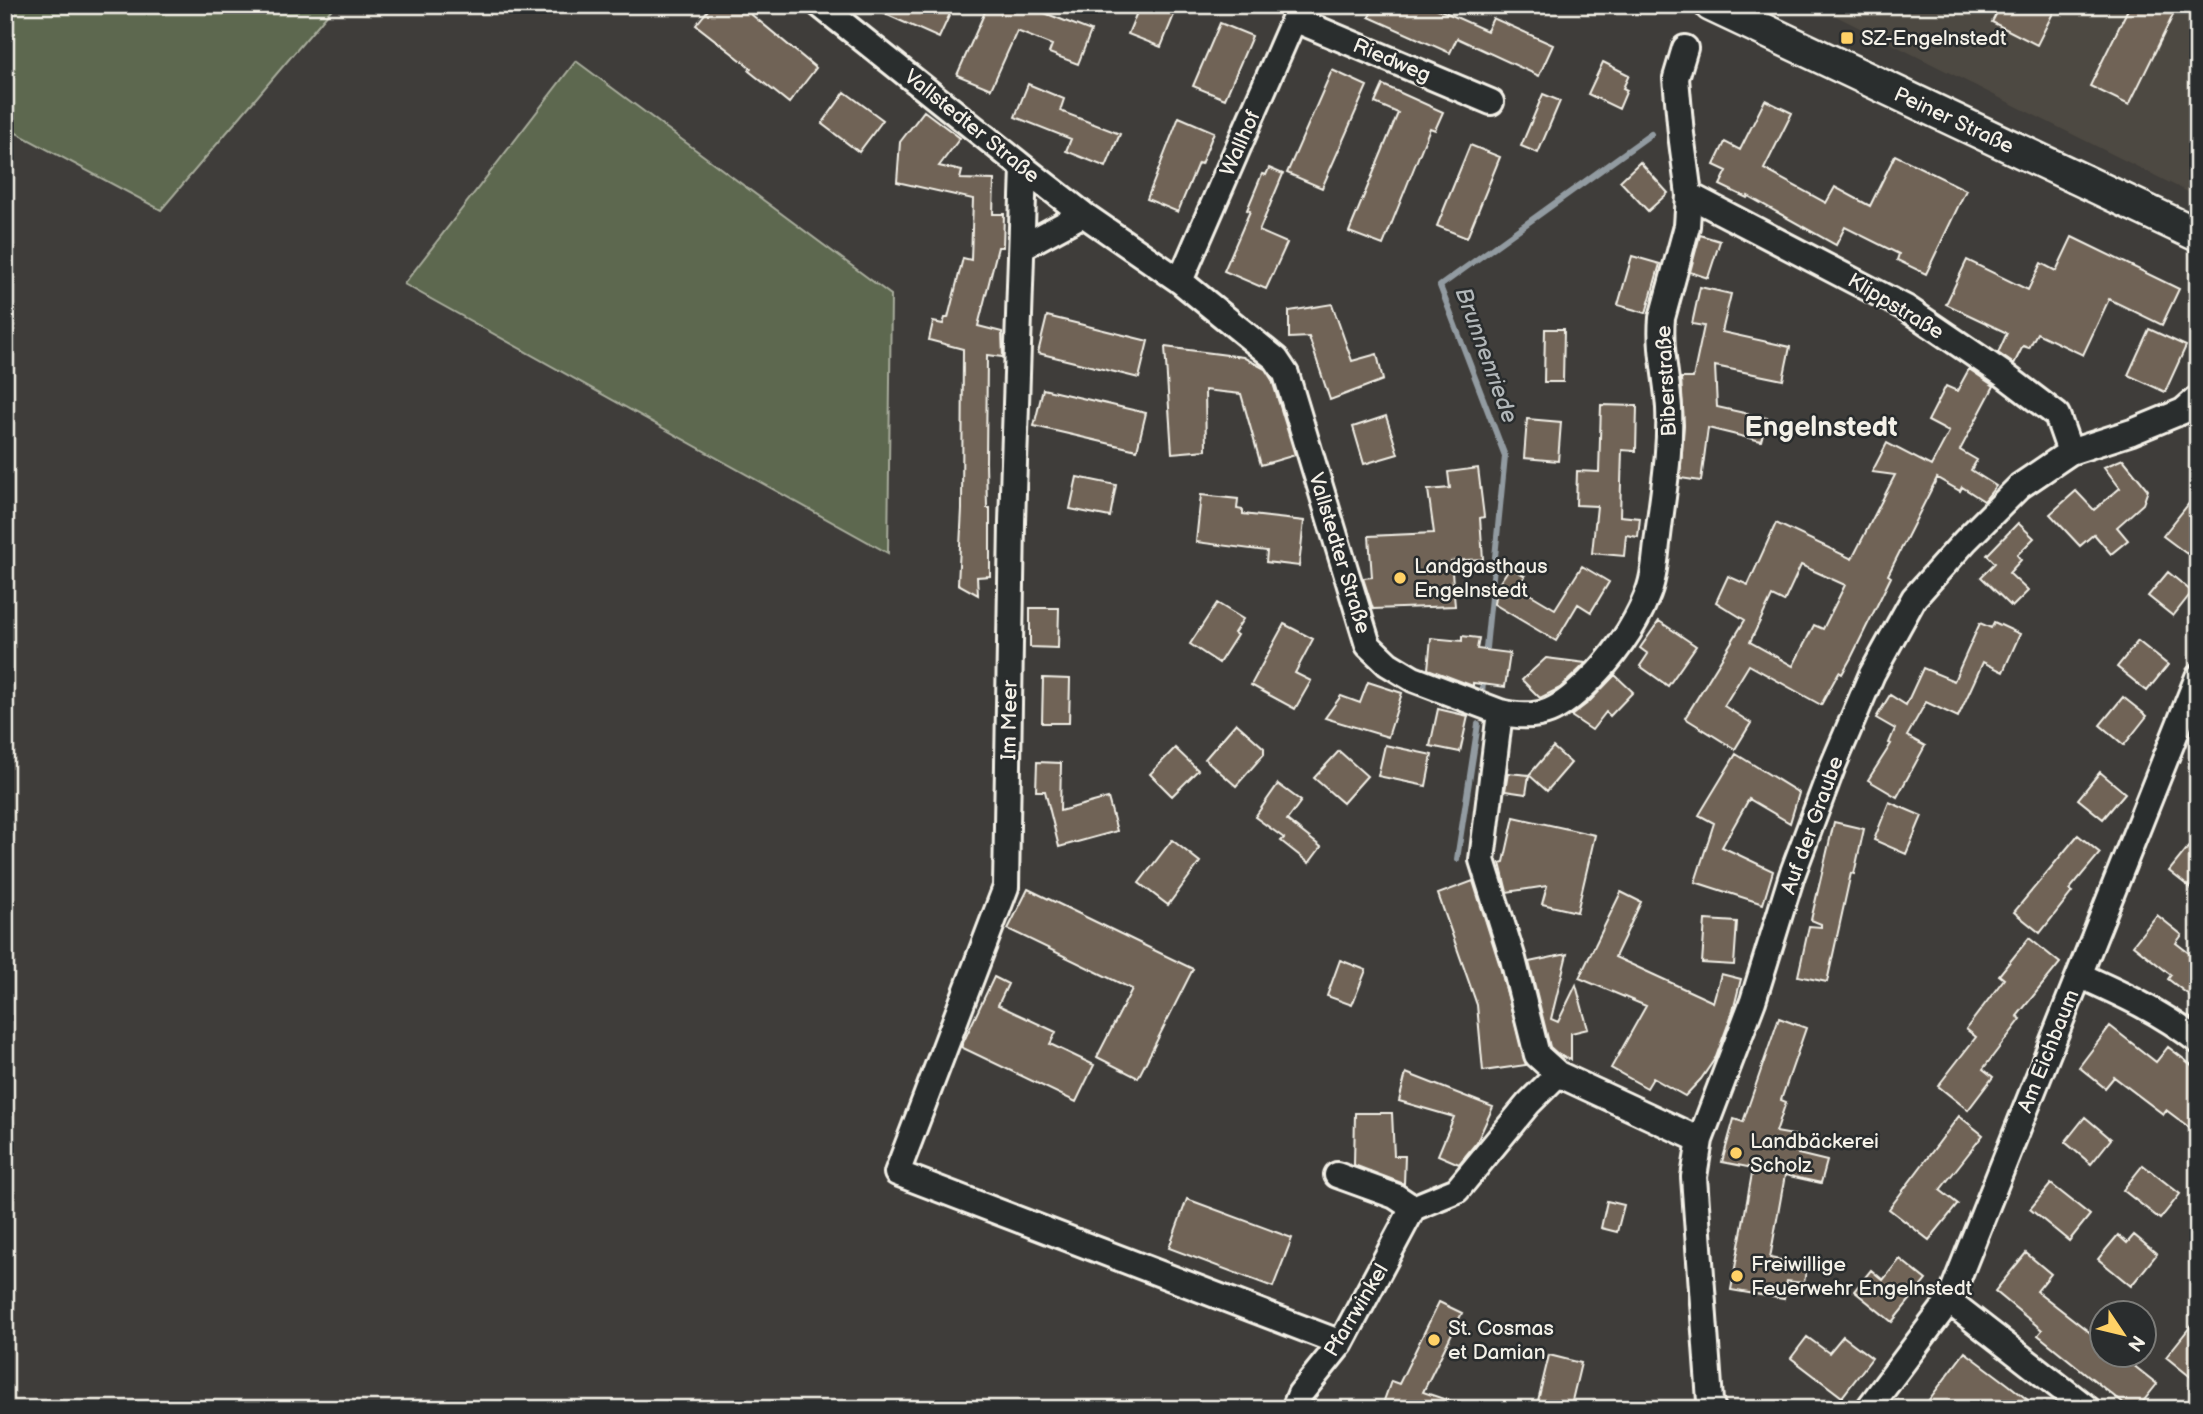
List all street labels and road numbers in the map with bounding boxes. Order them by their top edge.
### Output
street label: Riedweg [1349,33,1434,88]
street label: Vallstedter Straße [899,64,1044,189]
street label: Peiner Straße [1890,82,2018,159]
street label: Wallhof [1215,106,1266,180]
street label: Klippstraße [1843,268,1948,345]
street label: Biberstraße [1651,325,1682,437]
street label: Vallstedter Straße [1303,470,1376,637]
street label: Im Meer [996,679,1023,760]
street label: Auf der Graube [1776,753,1849,898]
street label: Am Eichbaum [2012,986,2084,1116]
street label: Pfarrwinkel [1319,1259,1394,1361]

